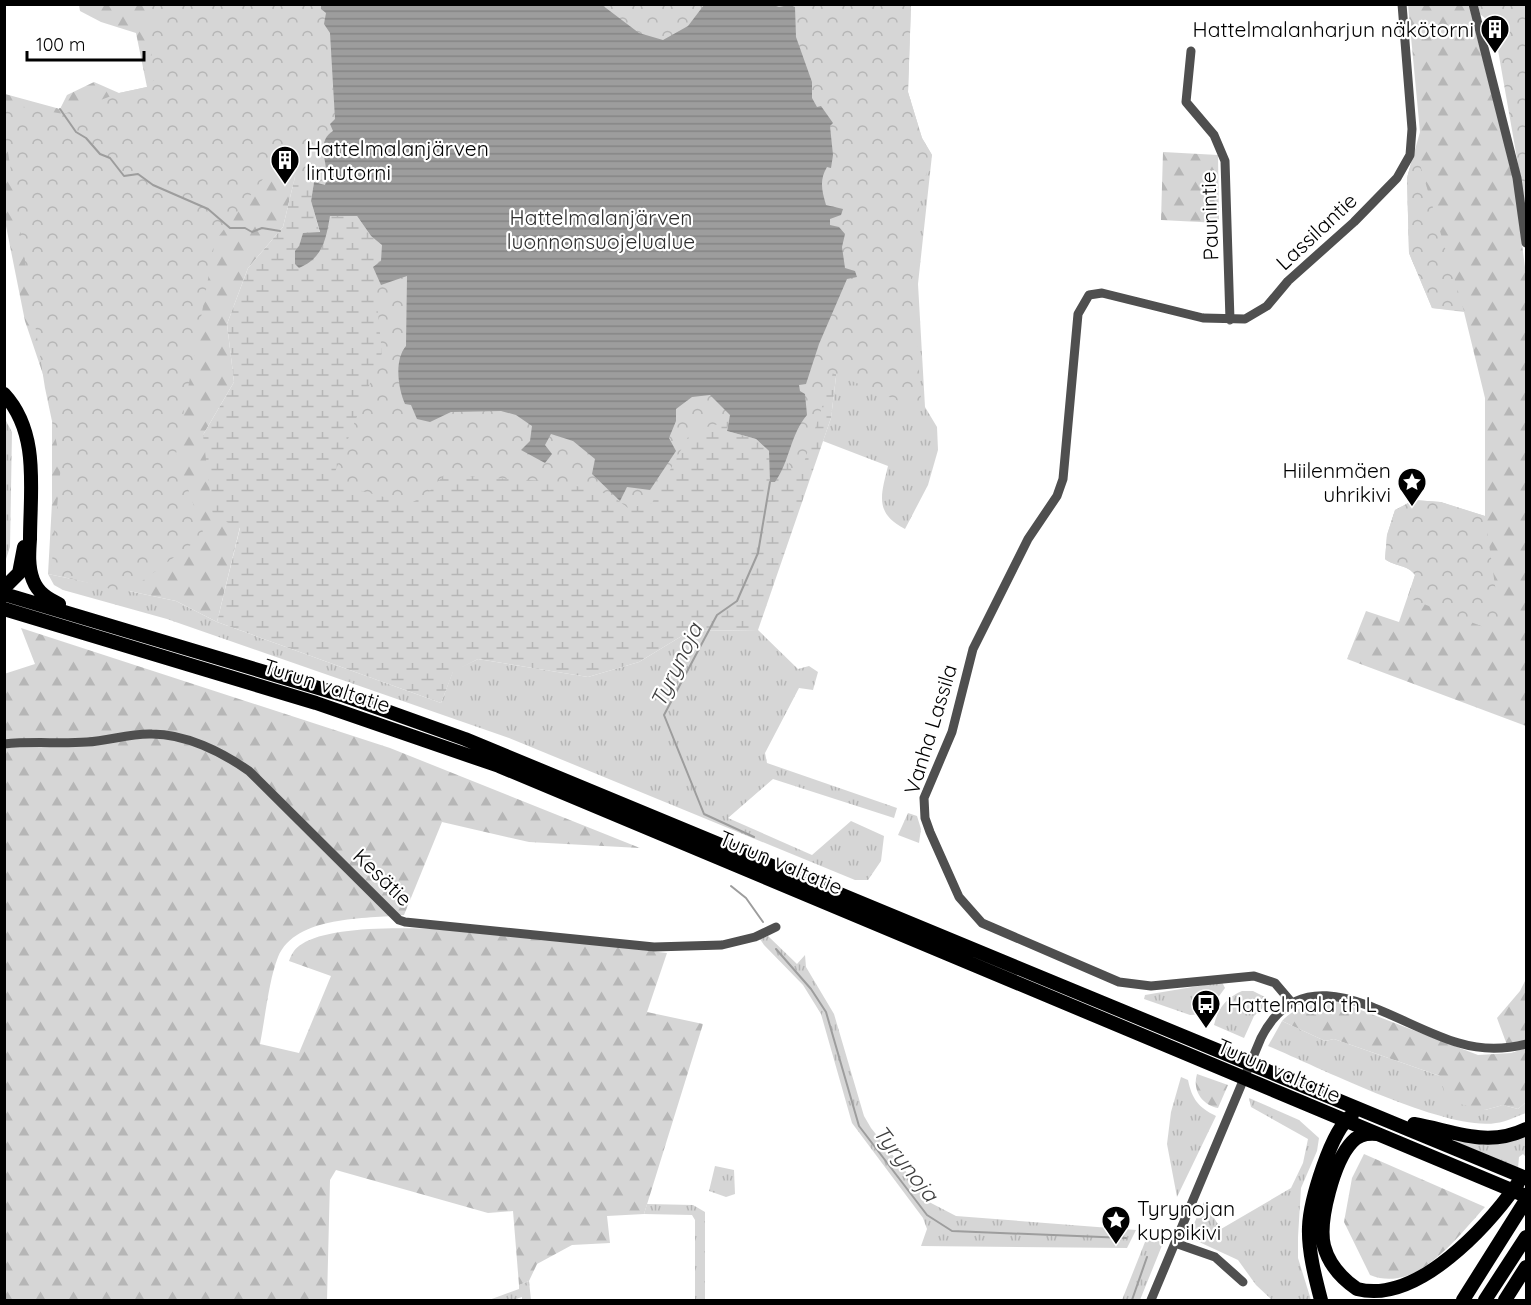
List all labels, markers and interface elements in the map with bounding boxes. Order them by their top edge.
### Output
building icon: Hattelmalanharjun näkötorni [1479,13,1511,55]
place label: Hattelmalanharjun näkötorni [1193,16,1474,42]
scale bar [27,24,144,62]
text: 100 m [36,33,85,56]
place label: Hattelmalanjärven lintutorni [306,135,489,185]
building icon: Hattelmalanjärven lintutorni [269,144,301,186]
street label: Paunintie [1194,171,1224,261]
street label: Lassilantie [1270,187,1362,275]
park label: Hattelmalanjärven luonnonsuojelualue [507,204,695,254]
place label: Hiilenmäen uhrikivi [1282,457,1391,507]
place icon: Hiilenmäen uhrikivi [1396,466,1428,508]
water label: Tyrynoja [644,617,709,712]
street label: Turun valtatie [260,652,394,718]
street label: Vanha Lassila [898,661,962,797]
street label: Turun valtatie [715,824,847,900]
street label: Kesätie [348,843,418,911]
bus stop icon: Hattelmala th L [1190,988,1222,1030]
place label: Hattelmala th L [1227,991,1377,1017]
street label: Turun valtatie [1213,1032,1345,1108]
water label: Tyrynoja [867,1119,946,1208]
place label: Tyrynojan kuppikivi [1137,1195,1235,1245]
place icon: Tyrynojan kuppikivi [1100,1204,1132,1246]

